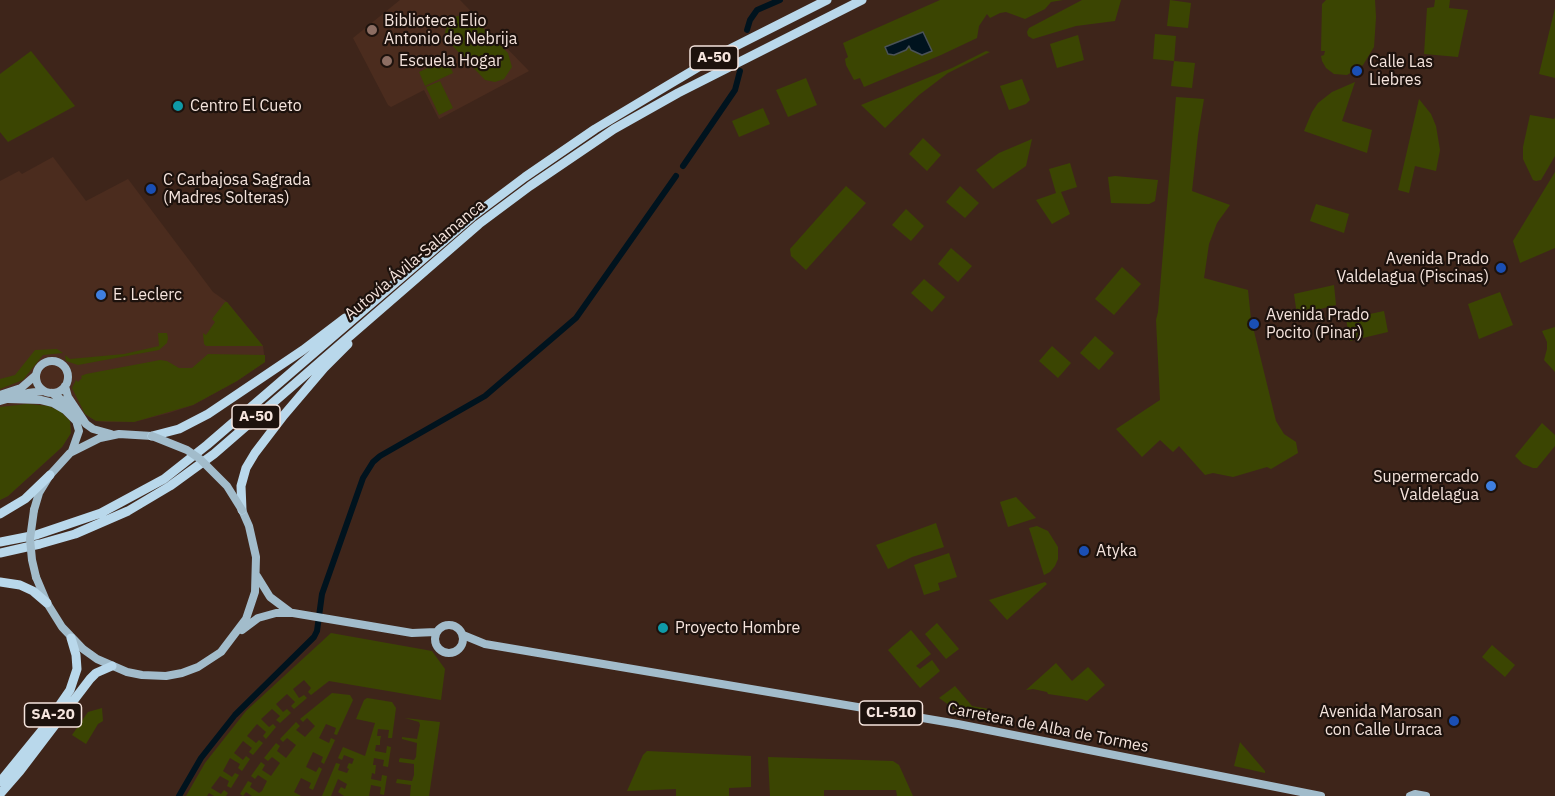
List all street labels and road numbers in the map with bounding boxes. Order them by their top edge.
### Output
road number: A-50 [690,46,738,70]
street label: Autovía Ávila-Salamanca [341,196,489,324]
road number: A-50 [232,405,280,429]
street label: Carretera de Alba de Tormes [946,699,1150,757]
road number: CL-510 [860,701,922,725]
road number: SA-20 [25,703,82,727]

